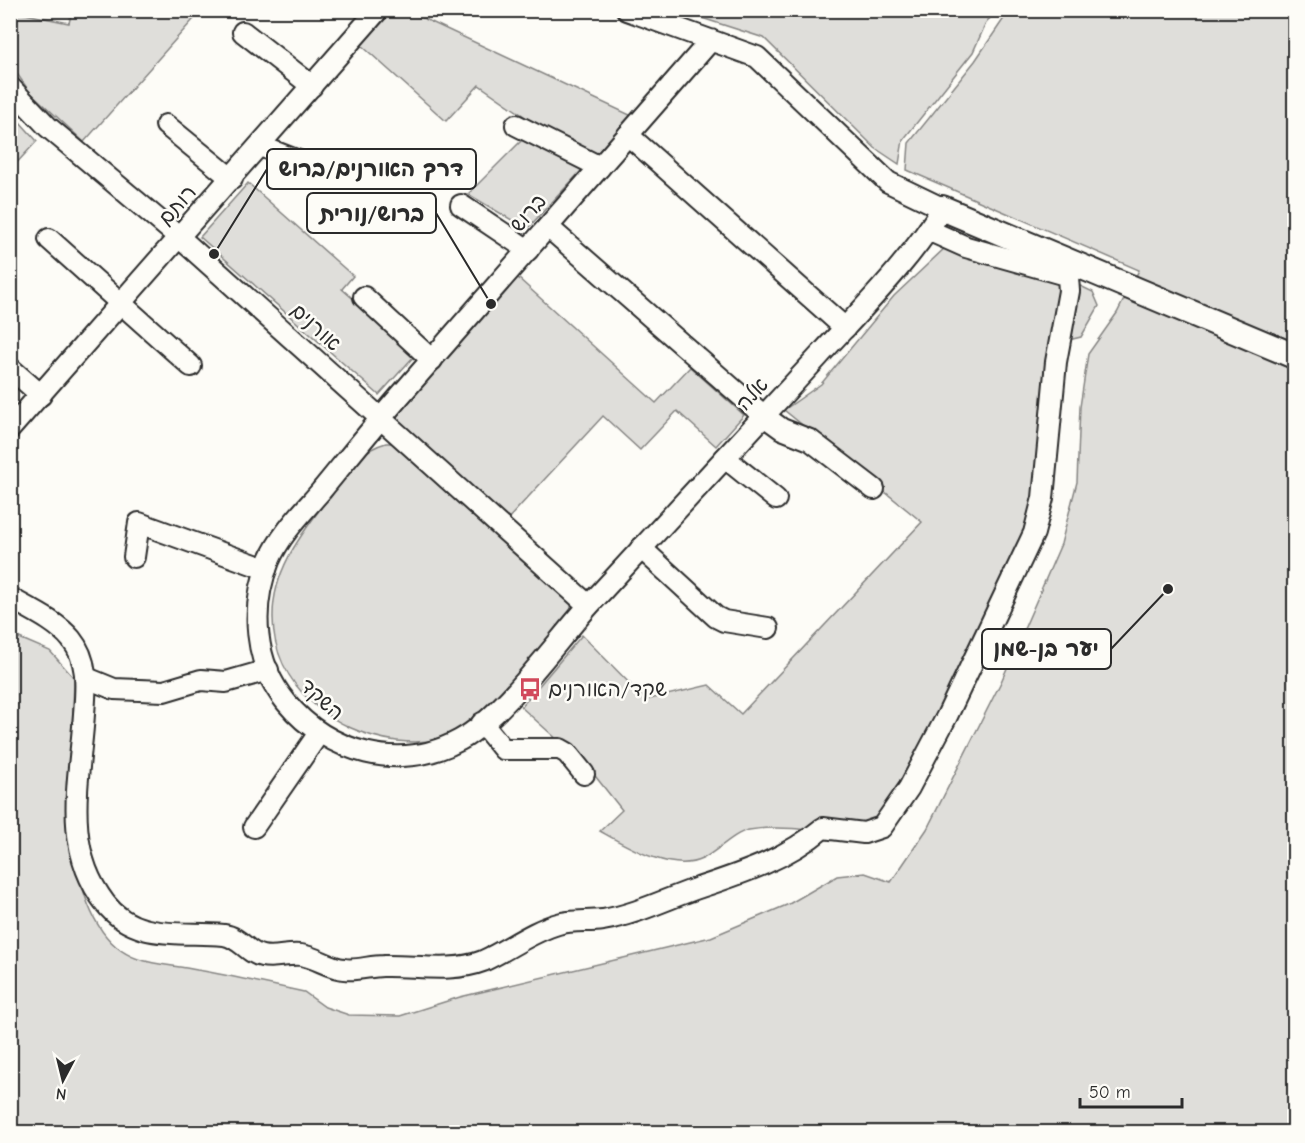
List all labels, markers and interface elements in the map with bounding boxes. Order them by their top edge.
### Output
callout: דרך האורנים/ברוש [267,149,476,189]
text: דרך האורנים/ברוש [279,156,463,182]
street label: רותם [153,180,201,230]
street label: ברוש [505,189,551,237]
callout: ברוש/נורית [307,193,436,233]
text: ברוש/נורית [317,201,425,227]
street label: אורנים [286,298,346,356]
street label: אלה [731,373,773,415]
callout: יער בן-שמן [982,629,1111,669]
text: יער בן-שמן [993,636,1099,662]
street label: השקד [295,673,349,726]
bus stop icon: שקד/האורנים [517,676,543,702]
place label: שקד/האורנים [548,677,667,702]
north arrow [33,1050,93,1110]
scale bar [1080,1071,1182,1109]
text: 50 m [1089,1082,1131,1103]
text: N [55,1084,68,1103]

